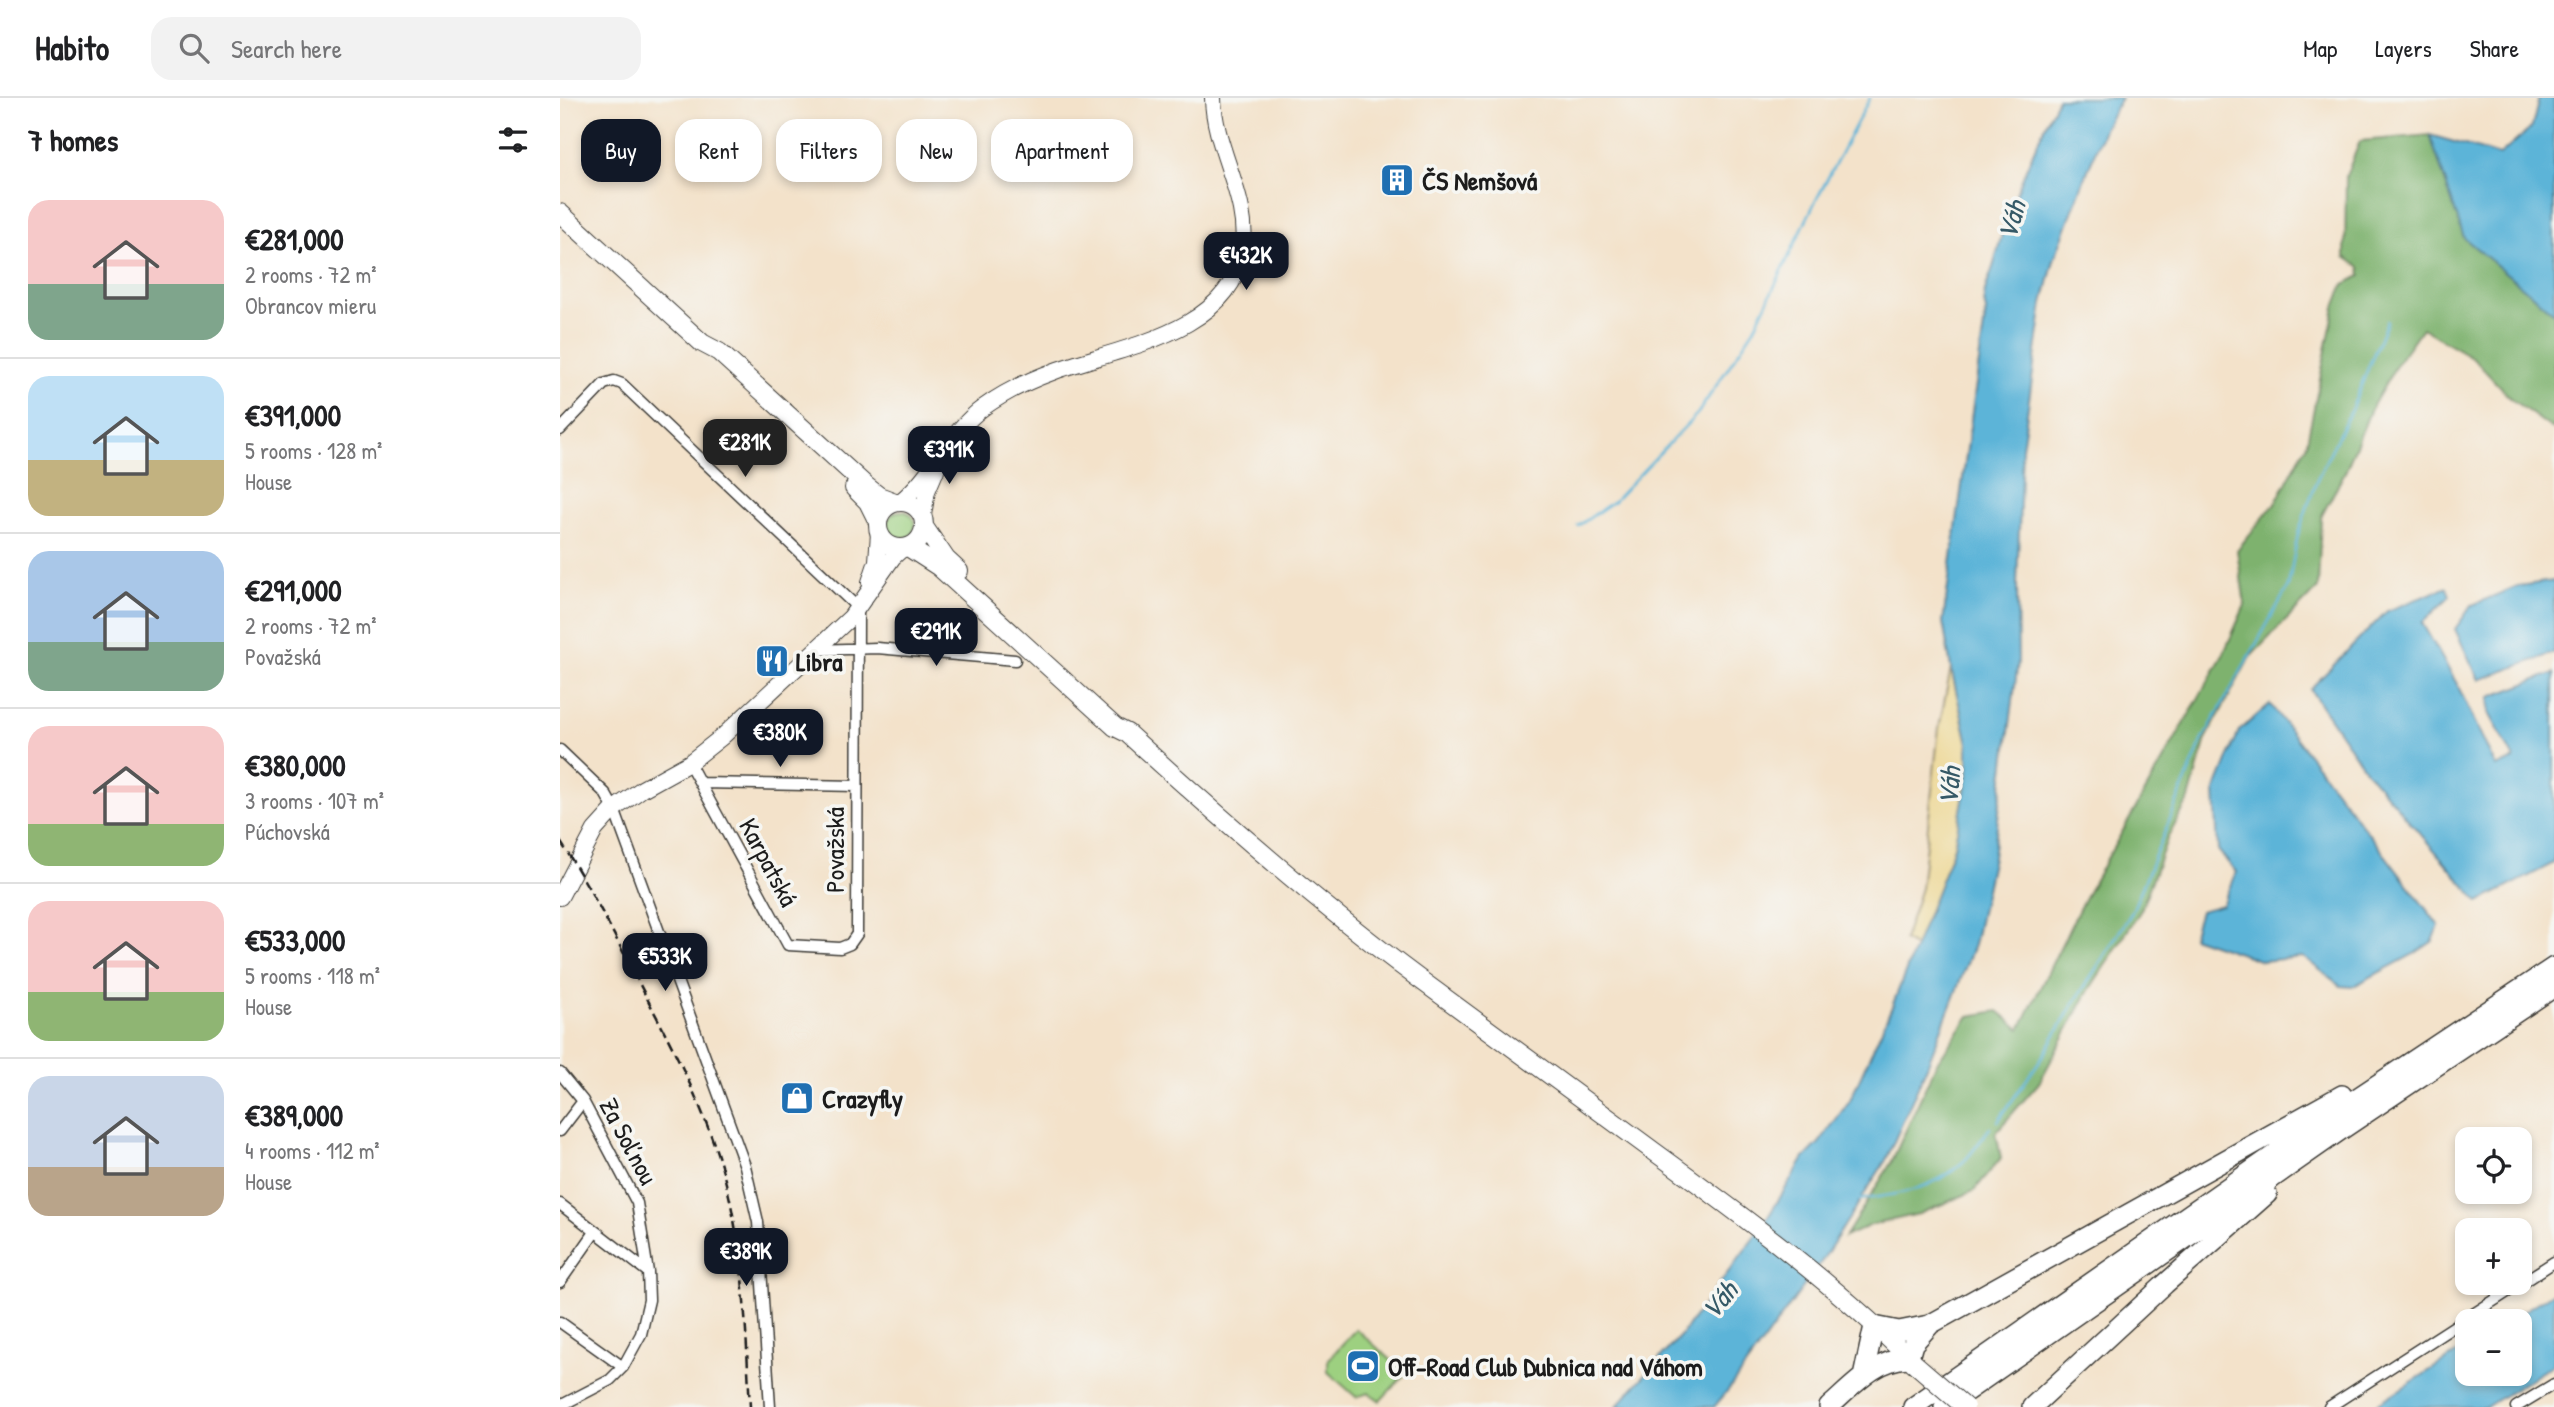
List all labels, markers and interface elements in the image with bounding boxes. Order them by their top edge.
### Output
search box [151,17,641,80]
text: Habito [35,26,109,70]
icon: search [175,29,213,67]
text: Search here [231,31,342,66]
text: Map [2303,32,2337,64]
text: Layers [2375,32,2432,64]
text: Share [2470,32,2519,64]
chip: Buy [581,119,661,182]
chip: Rent [675,119,762,182]
chip: Filters [776,119,882,182]
chip: New [896,119,977,182]
chip: Apartment [991,119,1133,182]
text: 7 homes [28,120,118,160]
icon: filters [494,121,532,159]
building icon: ČS Nemšová [1378,161,1416,199]
place label: ČS Nemšová [1422,163,1538,198]
water label: Váh [1987,194,2035,244]
text: €281,000 [245,219,344,259]
icon: home [84,228,168,312]
pin: €432K [1197,232,1295,292]
text: €432K [1220,239,1272,270]
text: 2 rooms · 72 m² [245,259,377,290]
text: Obrancov mieru [245,290,376,321]
text: €391,000 [245,395,341,435]
icon: home [84,404,168,488]
pin: €281K [696,420,794,479]
text: €281K [719,426,771,457]
pin: €391K [900,426,998,486]
text: €391K [924,433,974,464]
text: 5 rooms · 128 m² [245,435,382,466]
text: House [245,466,292,497]
text: €291,000 [245,570,342,610]
icon: home [84,579,168,663]
pin: €291K [887,608,985,668]
text: 2 rooms · 72 m² [245,610,377,641]
text: €291K [911,615,961,646]
text: Považská [245,641,321,672]
restaurant icon: Libra [753,642,791,680]
place label: Libra [796,644,843,679]
pin: €380K [731,710,829,769]
text: €380K [753,716,807,747]
text: €380,000 [245,745,346,785]
icon: home [84,754,168,838]
water label: Váh [1928,763,1970,807]
text: 3 rooms · 107 m² [245,785,384,816]
street label: Považská [817,807,852,893]
street label: Karpatská [731,812,807,912]
text: Púchovská [245,816,330,847]
text: €533,000 [245,920,345,960]
icon: home [84,929,168,1013]
pin: €533K [616,934,714,993]
text: €533K [638,940,692,971]
text: 5 rooms · 118 m² [245,960,380,991]
text: House [245,991,292,1022]
shop icon: Crazyfly [778,1079,816,1117]
place label: Crazyfly [822,1081,903,1117]
street label: Za Soľnou [592,1092,666,1190]
text: €389,000 [245,1095,343,1135]
icon: home [84,1104,168,1188]
map controls [2455,1127,2532,1386]
button: locate [2455,1127,2532,1204]
text: 4 rooms · 112 m² [245,1135,380,1166]
text: House [245,1166,292,1197]
button: + [2455,1218,2532,1295]
pin: €389K [697,1228,795,1288]
text: €389K [720,1235,772,1266]
water label: Váh [1692,1271,1747,1327]
button: − [2455,1309,2532,1386]
sports icon: Off-Road Club Dubnica nad Váhom [1344,1347,1382,1385]
place label: Off-Road Club Dubnica nad Váhom [1388,1349,1703,1384]

